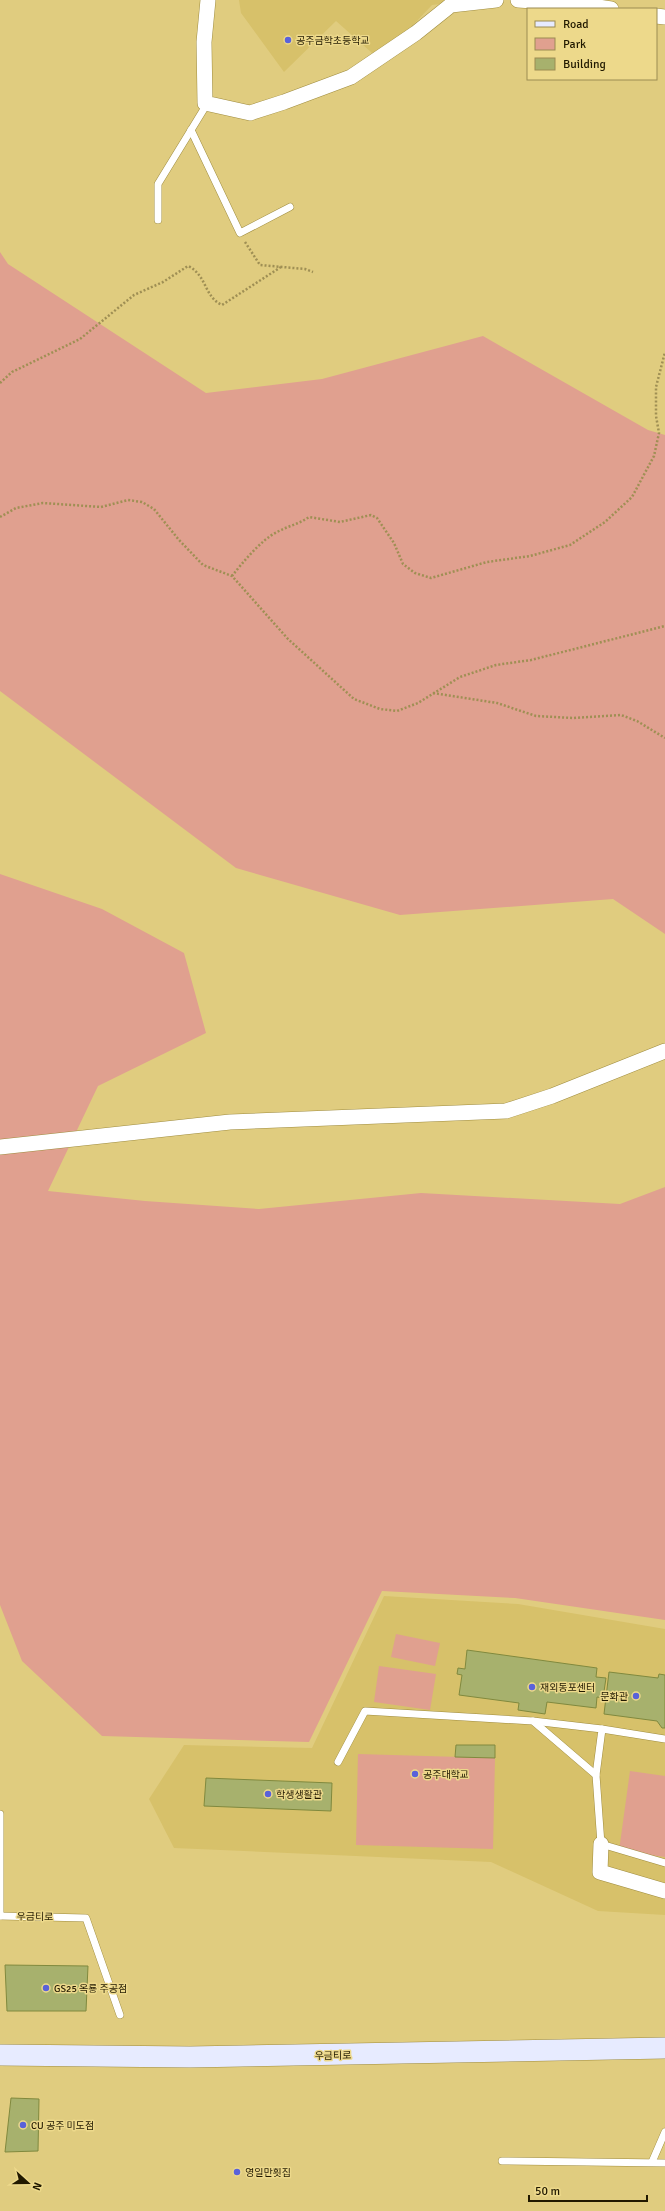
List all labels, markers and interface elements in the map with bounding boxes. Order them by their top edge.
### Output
legend [527,8,657,80]
text: Road [563,17,589,32]
marker: 공주금학초등학교 [283,35,293,45]
place label: 공주금학초등학교 [296,35,370,47]
text: Park [563,37,586,52]
text: Building [563,57,606,72]
marker: 재외동포센터 [527,1682,537,1692]
place label: 재외동포센터 [540,1682,595,1694]
place label: 문화관 [600,1691,629,1703]
marker: 문화관 [631,1691,641,1701]
marker: 공주대학교 [410,1769,420,1779]
place label: 공주대학교 [423,1769,469,1781]
marker: 학생생활관 [263,1789,273,1799]
place label: 학생생활관 [276,1789,323,1801]
street label: 우금티로 [16,1911,53,1923]
marker: GS25 옥룡 주공점 [41,1983,51,1993]
place label: GS25 옥룡 주공점 [54,1983,127,1995]
street label: 우금티로 [315,2050,352,2062]
marker: CU 공주 미도점 [18,2120,28,2130]
place label: CU 공주 미도점 [31,2120,94,2132]
north arrow [8,2163,48,2203]
marker: 영일만횟집 [232,2167,242,2177]
place label: 영일만횟집 [245,2167,291,2179]
scale bar [529,2177,647,2203]
text: N [29,2181,44,2192]
text: 50 m [535,2184,560,2199]

